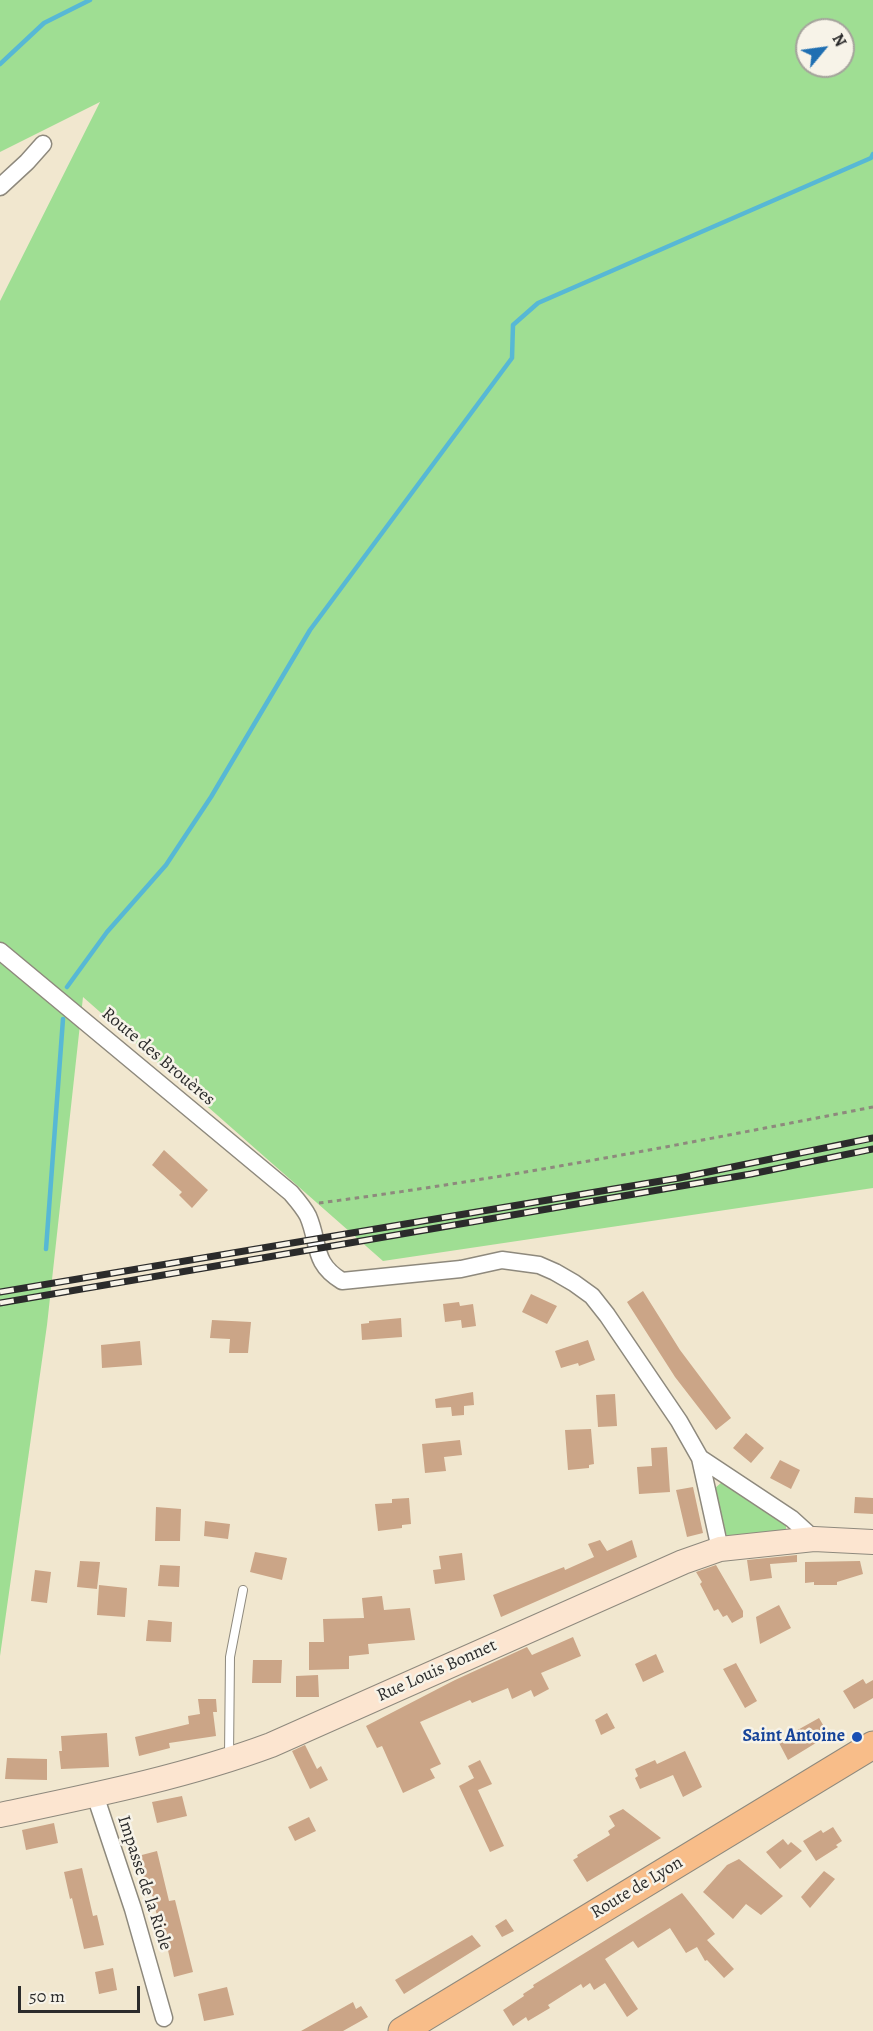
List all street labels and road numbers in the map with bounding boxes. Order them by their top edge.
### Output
street label: Route des Brouères [97,1003,219,1111]
street label: Rue Louis Bonnet [374,1635,500,1707]
street label: Impasse de la Riole [112,1813,176,1953]
street label: Route de Lyon [587,1852,687,1924]

